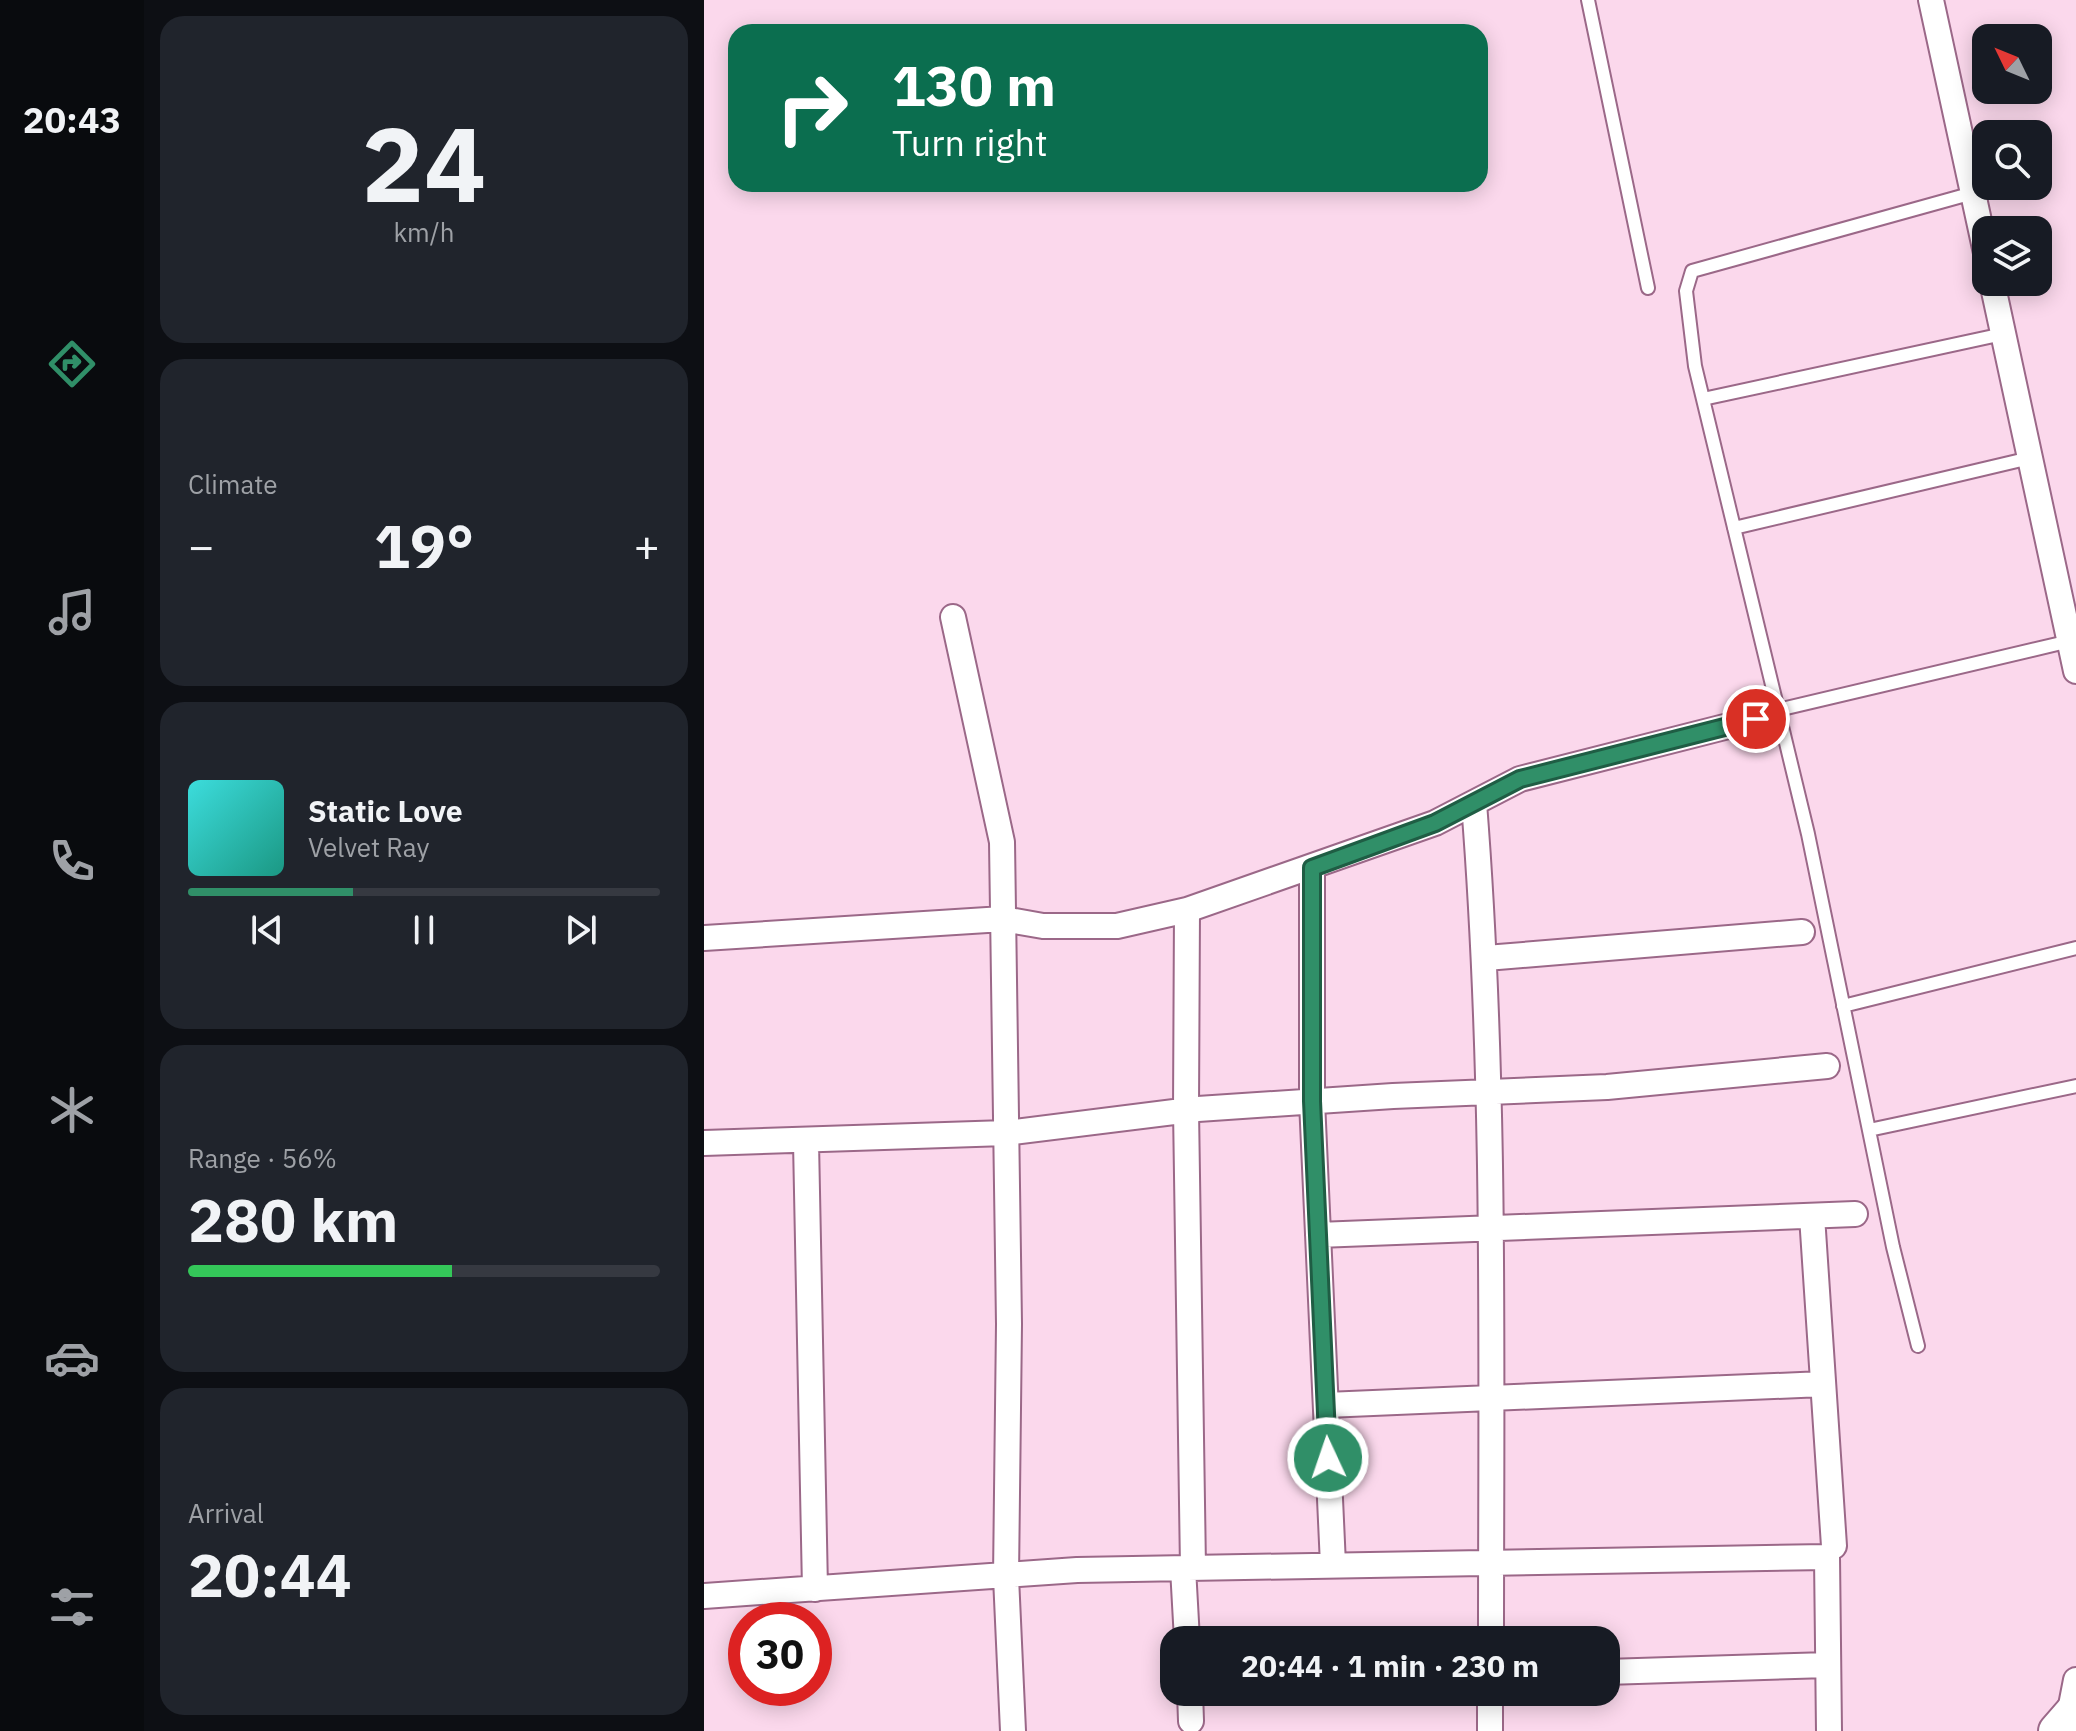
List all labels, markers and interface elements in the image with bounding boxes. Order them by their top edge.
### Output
north arrow [1972,24,2052,104]
map controls [1972,24,2052,296]
text: 130 m [892,49,1056,121]
icon: right [760,56,864,160]
text: 24 [362,95,486,231]
text: 20:43 [23,96,121,143]
text: Turn right [892,119,1048,166]
button: search [1972,120,2052,200]
text: km/h [393,215,455,249]
button: layers [1972,216,2052,296]
icon: directions [44,336,100,392]
text: Climate [188,467,278,501]
text: 19° [374,506,474,585]
text: − [188,517,214,574]
text: + [634,517,660,574]
icon: music [44,584,100,640]
pin [1722,685,1790,753]
icon: arrive [1734,697,1778,741]
text: Static Love [308,791,463,830]
text: Velvet Ray [308,830,429,864]
icon: phone [44,833,100,889]
icon: previous [245,908,289,952]
icon: pause [402,908,446,952]
icon: next [559,908,603,952]
icon: climate [44,1082,100,1138]
text: Range · 56% [188,1141,337,1175]
text: 280 km [188,1180,398,1259]
icon: car [44,1330,100,1386]
position arrow [1286,1416,1370,1500]
text: Arrival [188,1496,264,1530]
text: 20:44 [188,1535,352,1614]
icon: filters [44,1579,100,1635]
speed limit sign: 30 [728,1602,832,1706]
text: 20:44 · 1 min · 230 m [1241,1646,1539,1685]

